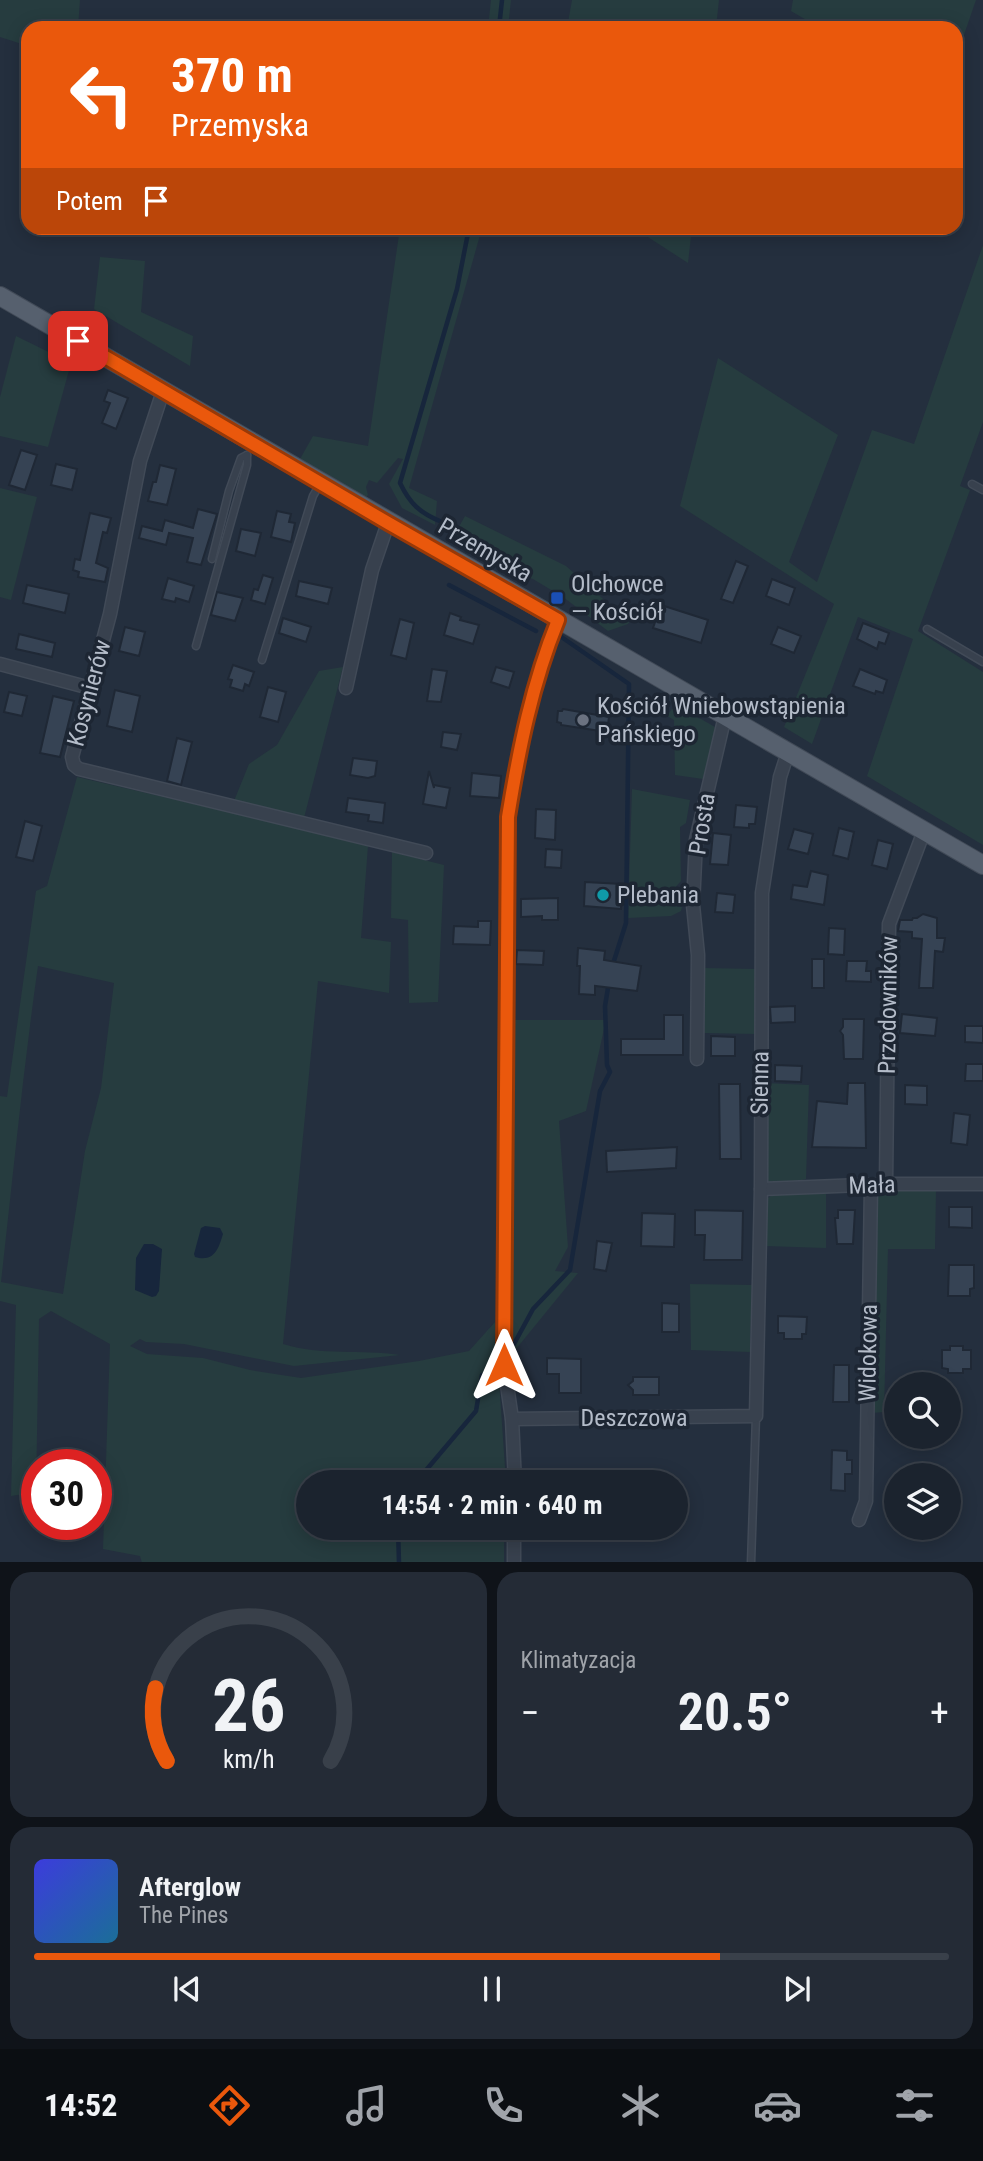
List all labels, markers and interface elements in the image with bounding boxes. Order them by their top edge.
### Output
text: 370 m [171,47,293,104]
icon: left [56,49,147,140]
text: Przemyska [171,106,309,144]
icon: arrive [137,182,175,220]
text: Potem [56,186,123,216]
pin [48,311,108,371]
icon: arrive [59,322,97,360]
street label: Przemyska [433,512,537,588]
place label: Olchowce — Kościół [571,570,664,626]
marker: Olchowce — Kościół [549,590,565,606]
street label: Kosynierów [61,637,117,749]
place label: Kościół Wniebowstąpienia Pańskiego [597,692,846,748]
marker: Kościół Wniebowstąpienia Pańskiego [575,712,591,728]
street label: Prosta [683,791,721,857]
place label: Plebania [617,881,699,909]
marker: Plebania [595,887,611,903]
street label: Przodowników [873,936,903,1074]
street label: Sienna [745,1051,775,1115]
street label: Mała [848,1170,896,1200]
street label: Widokowa [853,1304,883,1402]
position arrow [467,1328,541,1402]
map controls [884,1372,961,1540]
button: search [884,1372,961,1449]
street label: Deszczowa [581,1404,687,1432]
speed limit sign: 30 [21,1449,112,1540]
button: layers [884,1463,961,1540]
text: 14:54 · 2 min · 640 m [382,1490,602,1520]
text: Klimatyzacja [521,1647,636,1674]
text: 26 [211,1663,285,1749]
text: 20.5° [678,1682,792,1743]
text: − [521,1691,540,1735]
text: + [930,1691,949,1735]
text: km/h [223,1744,274,1773]
text: Afterglow [139,1872,241,1902]
text: The Pines [139,1902,229,1929]
icon: previous [168,1970,206,2008]
icon: pause [473,1970,511,2008]
icon: next [778,1970,816,2008]
icon: directions [205,2081,254,2130]
icon: music [342,2081,391,2130]
icon: phone [479,2081,528,2130]
icon: climate [616,2081,665,2130]
icon: car [753,2081,802,2130]
icon: filters [890,2081,939,2130]
text: 14:52 [44,2086,117,2124]

